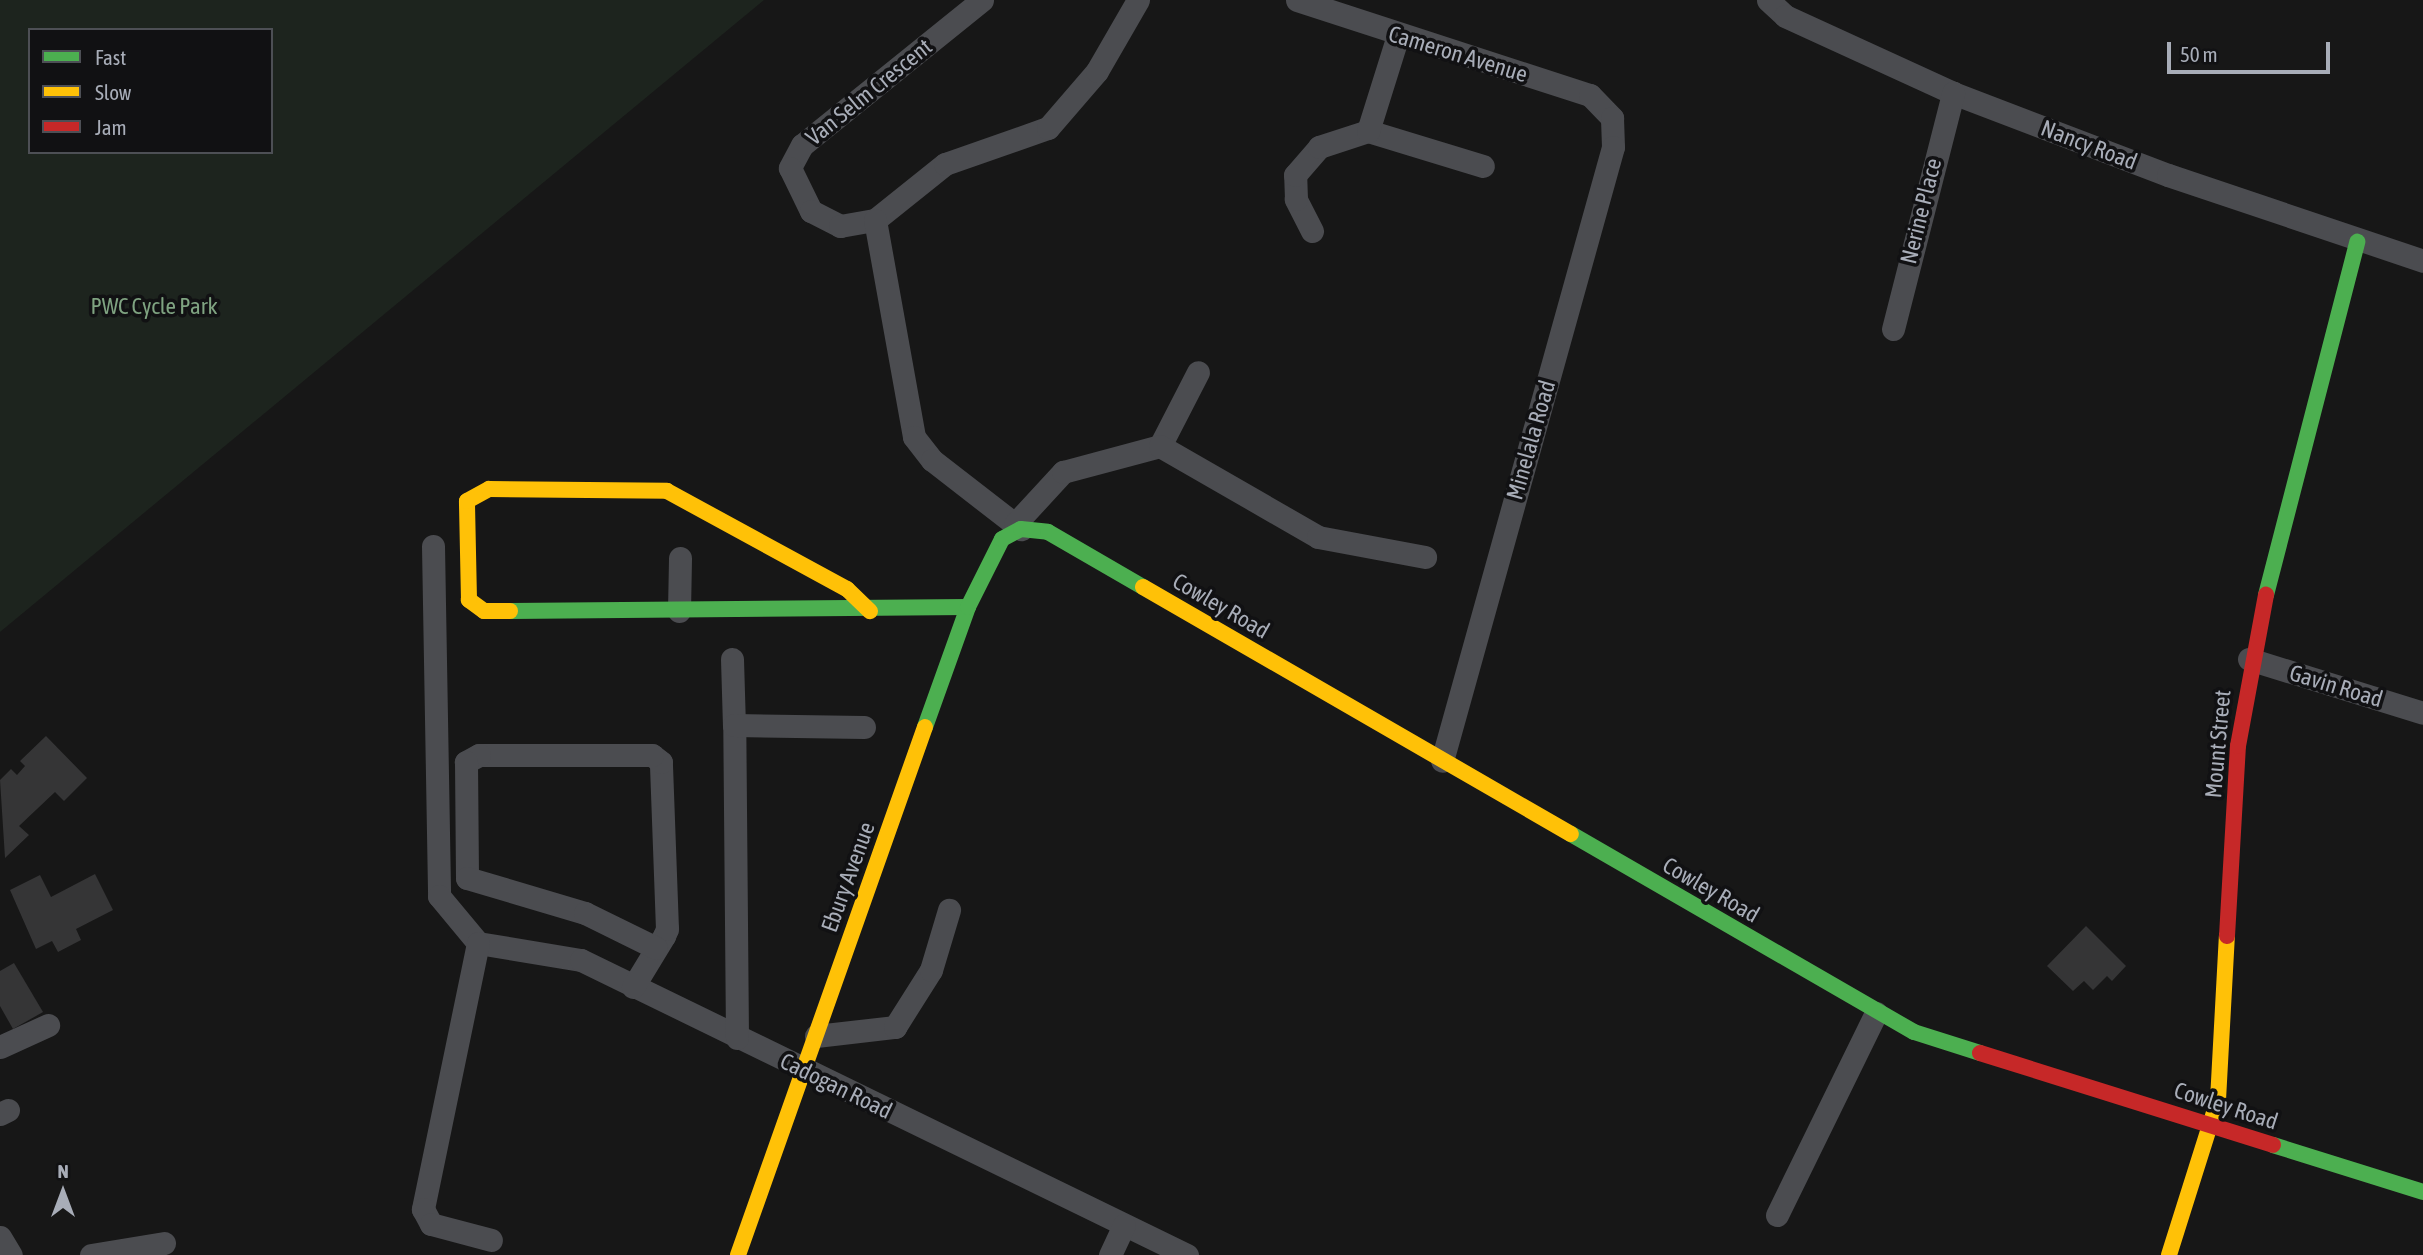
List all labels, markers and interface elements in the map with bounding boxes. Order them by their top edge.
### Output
street label: Cameron Avenue [1385,20,1531,88]
legend [28,28,273,154]
scale bar [2171,28,2334,72]
street label: Van Selm Crescent [801,33,937,151]
text: 50 m [2180,42,2218,66]
text: Fast [95,45,126,69]
text: Slow [95,80,131,104]
street label: Nancy Road [2037,114,2141,176]
text: Jam [95,115,127,139]
street label: Nerine Place [1895,155,1947,267]
park label: PWC Cycle Park [90,292,218,320]
street label: Minelala Road [1501,377,1561,503]
street label: Cowley Road [1168,567,1274,645]
street label: Gavin Road [2286,659,2386,713]
street label: Mount Street [2200,689,2236,799]
street label: Ebury Avenue [815,818,881,936]
street label: Cowley Road [1658,851,1764,929]
street label: Cadogan Road [776,1047,896,1125]
street label: Cowley Road [2171,1076,2281,1136]
north arrow [28,1157,98,1227]
text: N [57,1160,69,1182]

